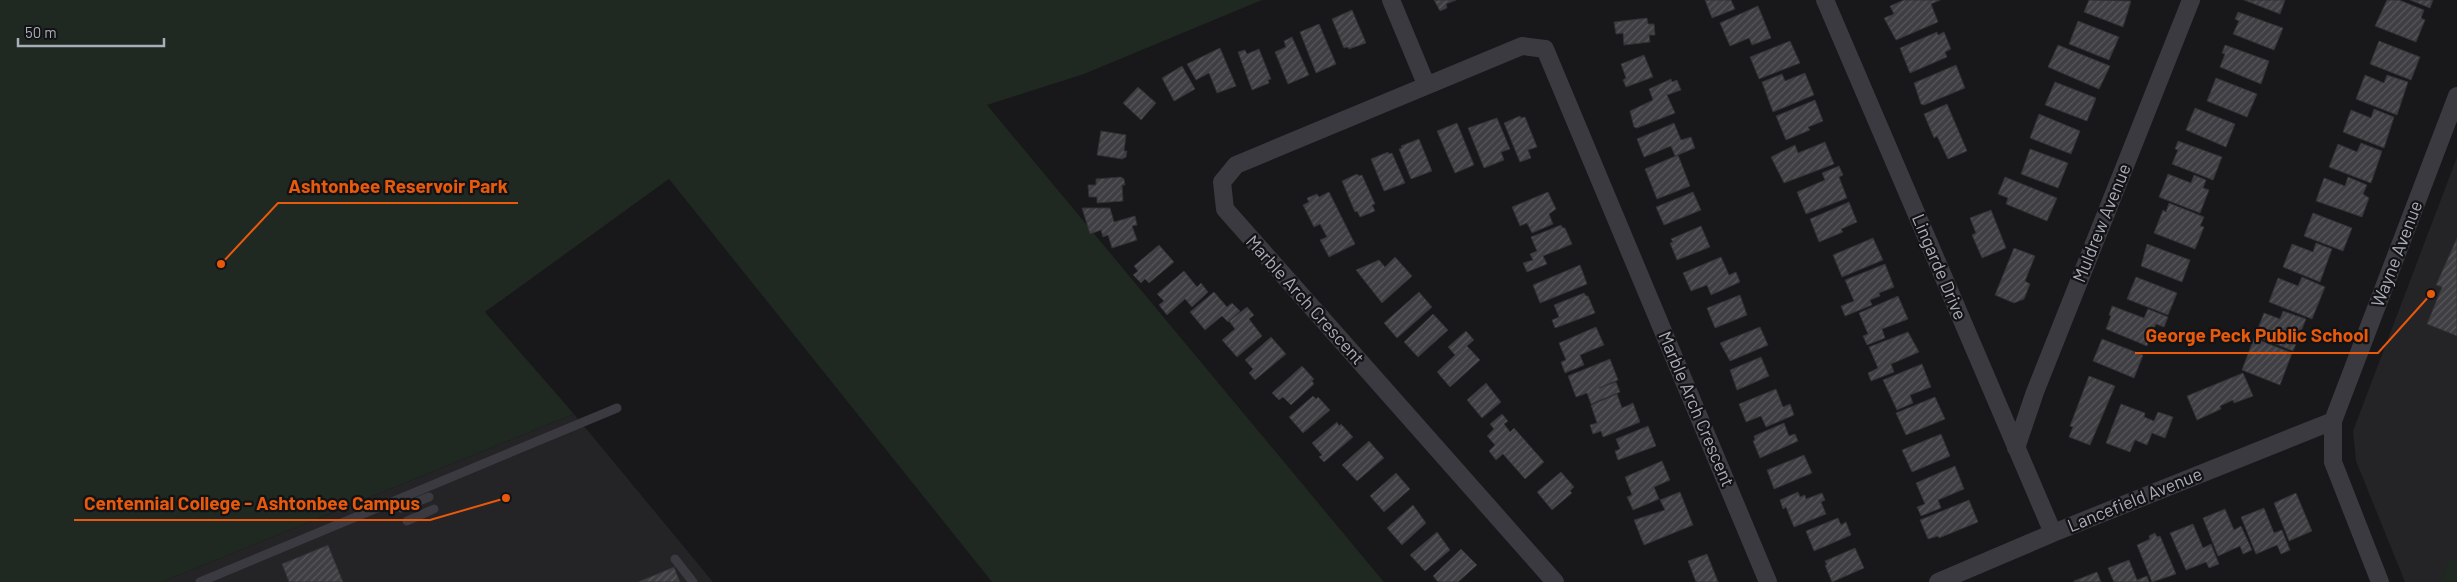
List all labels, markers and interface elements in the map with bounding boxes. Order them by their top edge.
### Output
scale bar [18,15,164,47]
text: 50 m [25,23,57,41]
street label: Muldrew Avenue [2067,160,2135,285]
callout: Ashtonbee Reservoir Park [278,169,518,203]
text: Ashtonbee Reservoir Park [288,174,508,197]
street label: Wayne Avenue [2366,197,2426,310]
street label: Lingarde Drive [1908,210,1972,323]
street label: Marble Arch Crescent [1242,230,1370,369]
callout: George Peck Public School [2135,319,2378,353]
text: George Peck Public School [2145,323,2369,346]
street label: Marble Arch Crescent [1654,328,1740,490]
street label: Lancefield Avenue [2064,462,2205,536]
callout: Centennial College - Ashtonbee Campus [74,486,430,520]
text: Centennial College - Ashtonbee Campus [84,491,420,514]

